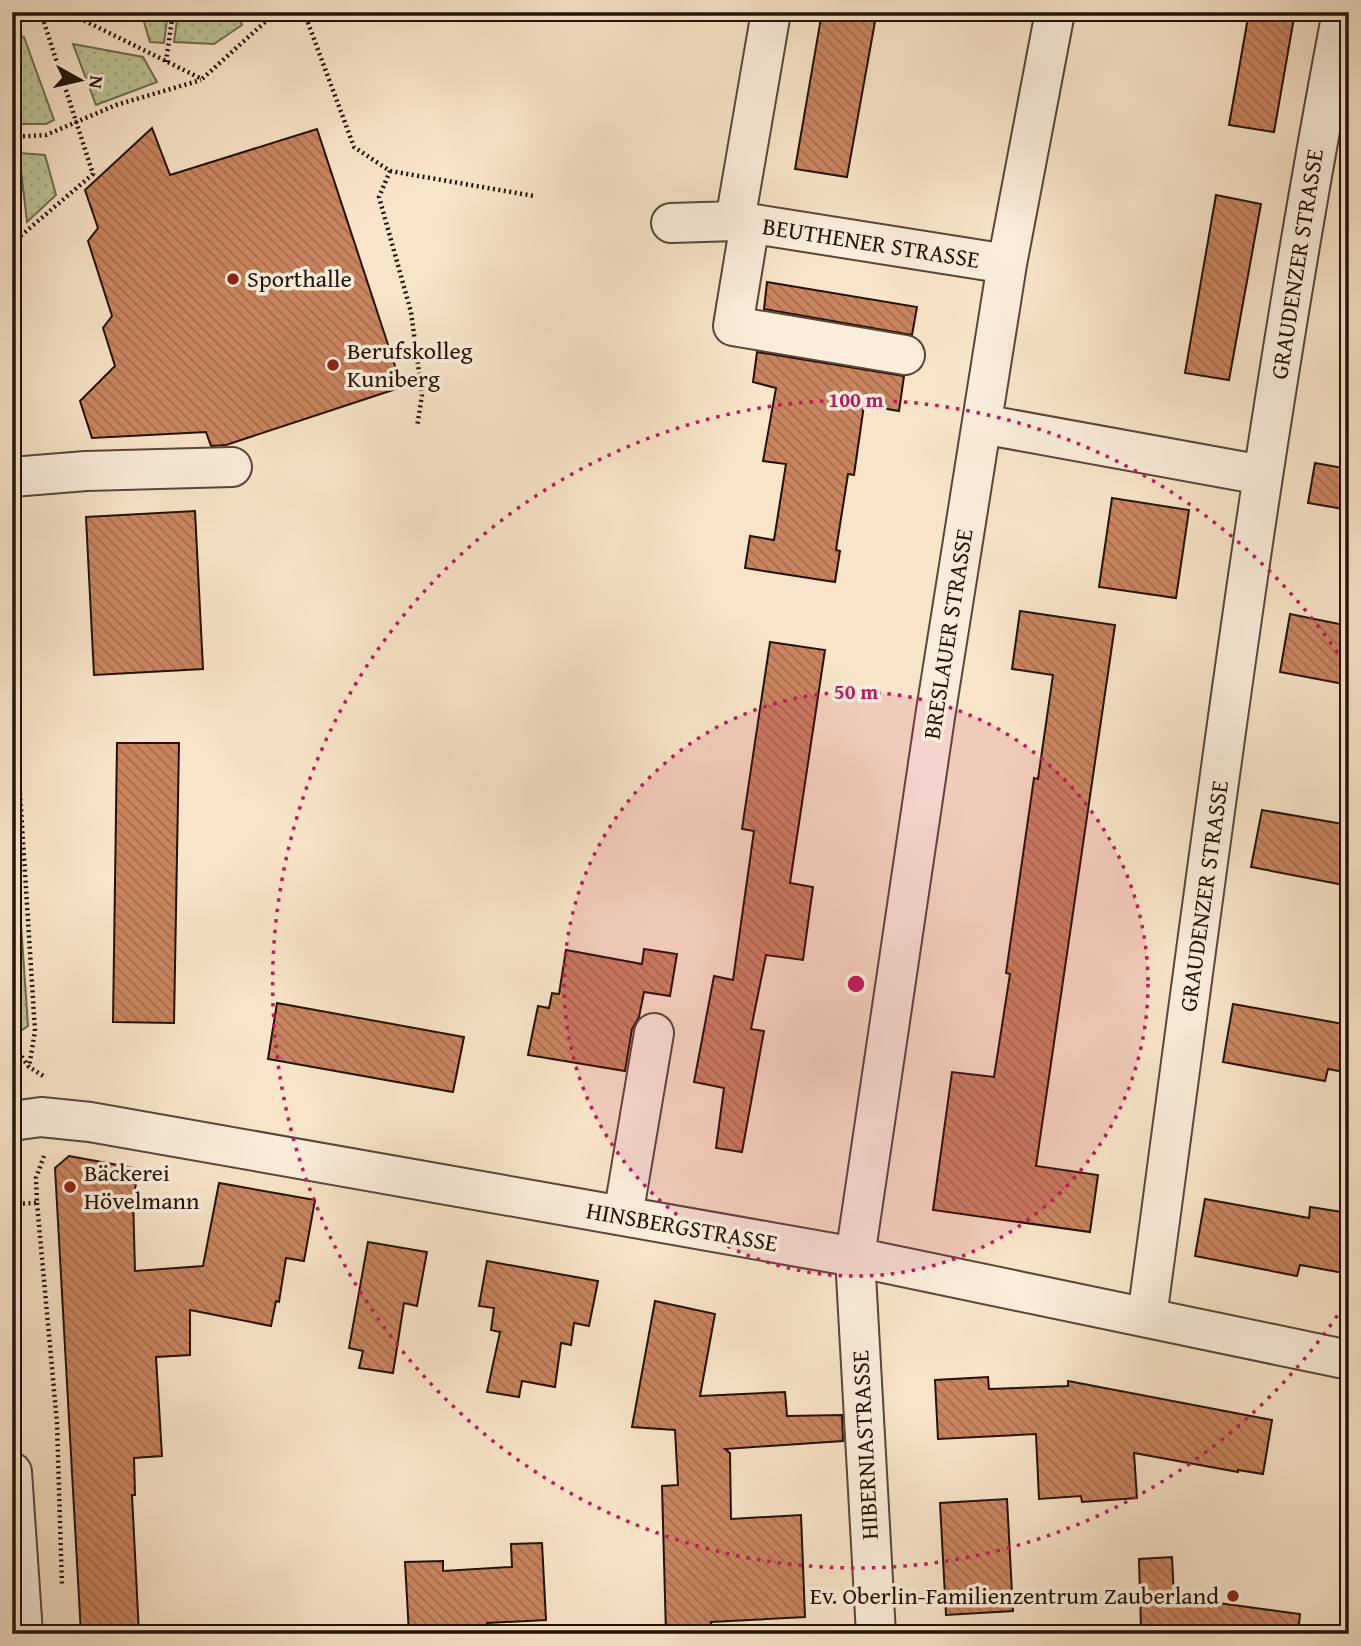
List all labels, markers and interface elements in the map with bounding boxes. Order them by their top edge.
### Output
north arrow [46,46,116,116]
text: N [82,74,112,91]
street label: GRAUDENZER STRASSE [1261,146,1332,382]
street label: BEUTHENER STRASSE [760,208,982,277]
place label: Sporthalle [247,261,352,296]
marker: Sporthalle [225,271,241,287]
place label: Berufskolleg Kuniberg [347,333,473,396]
marker: Berufskolleg Kuniberg [325,357,341,373]
text: 100 m [828,384,884,415]
street label: BRESLAUER STRASSE [914,526,981,742]
text: 50 m [834,676,878,707]
street label: GRAUDENZER STRASSE [1170,778,1237,1014]
centre of rings [844,972,868,996]
place label: Bäckerei Hövelmann [84,1155,200,1218]
marker: Bäckerei Hövelmann [62,1179,78,1195]
street label: HINSBERGSTRASSE [584,1192,780,1261]
street label: HIBERNIASTRASSE [842,1349,887,1541]
place label: Ev. Oberlin-Familienzentrum Zauberland [810,1578,1219,1613]
marker: Ev. Oberlin-Familienzentrum Zauberland [1225,1588,1241,1604]

